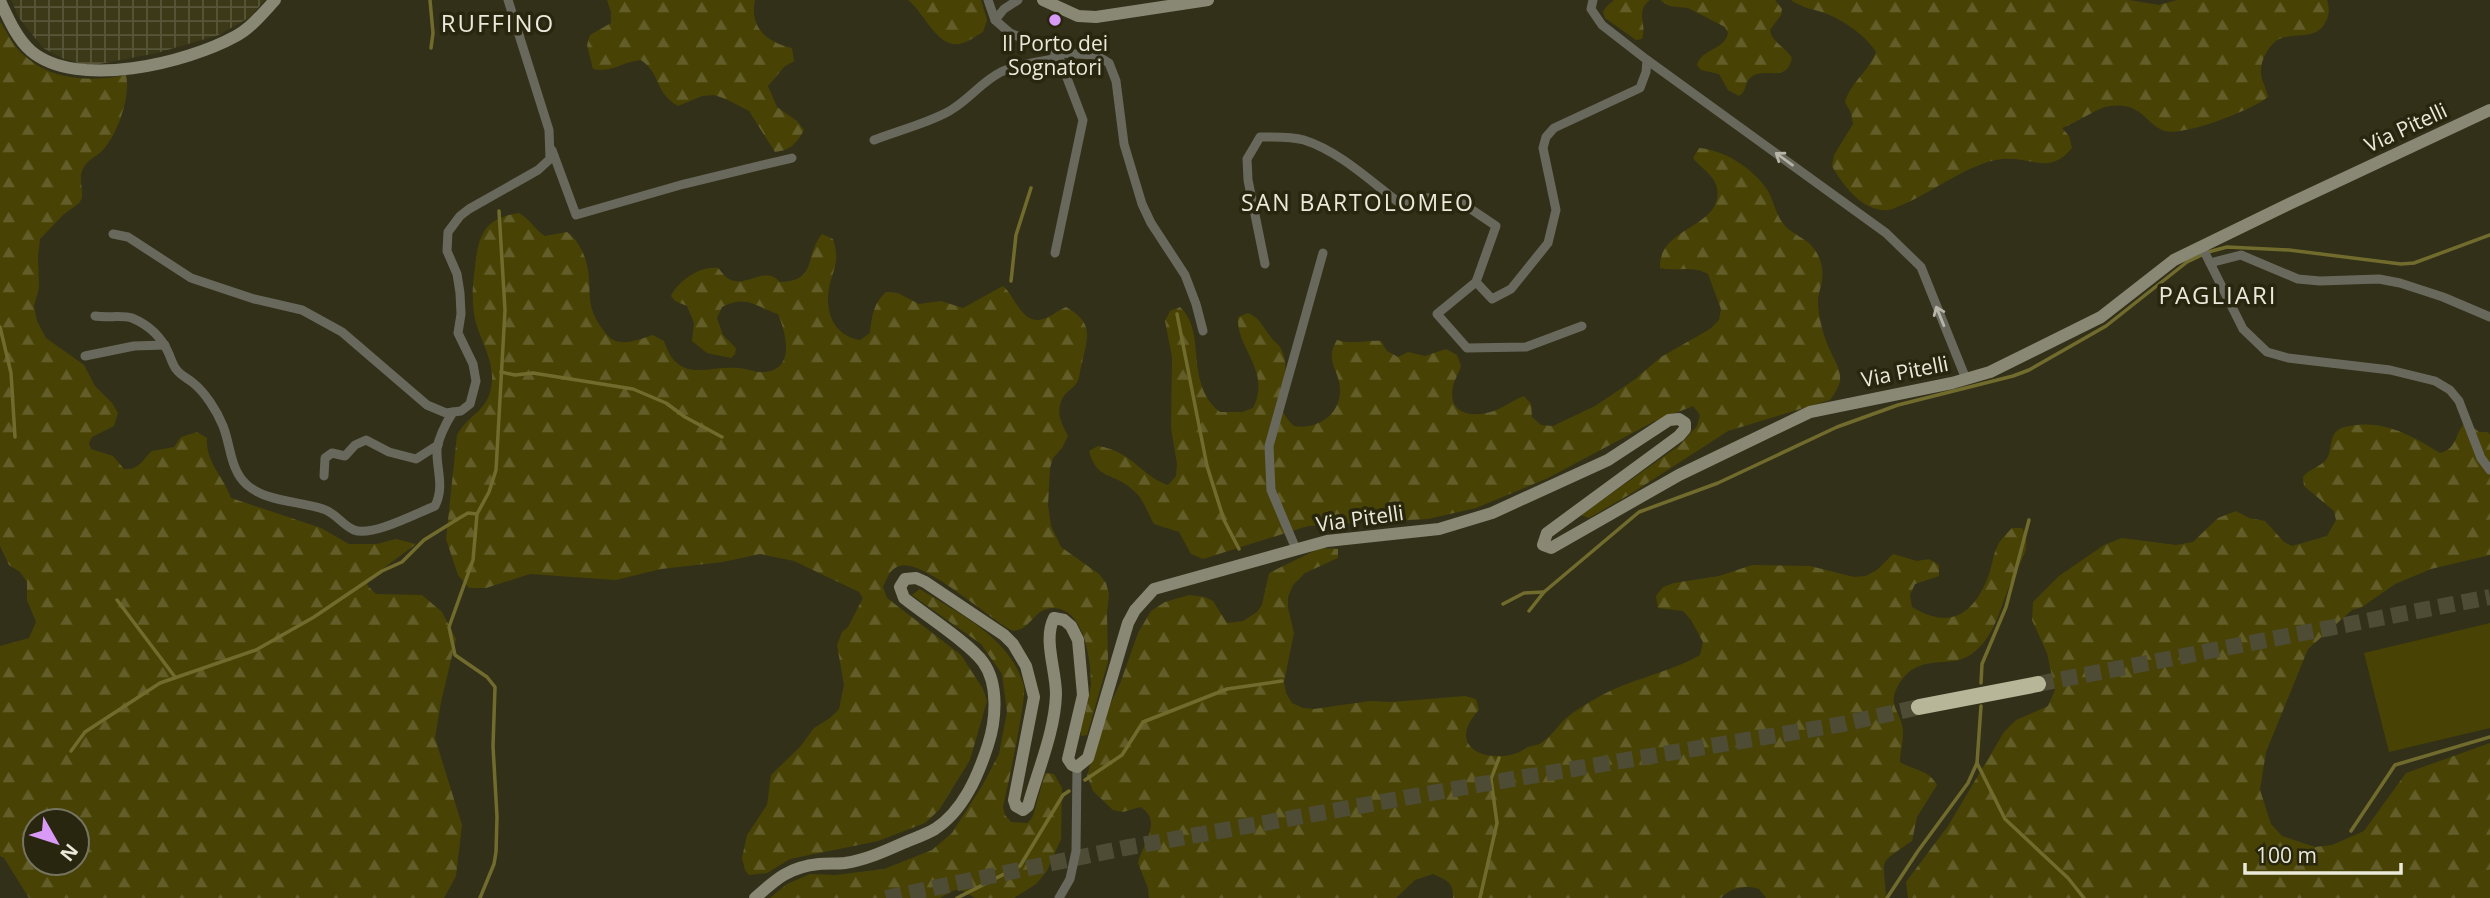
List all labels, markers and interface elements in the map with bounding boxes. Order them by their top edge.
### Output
district label: RUFFINO [441,6,555,39]
marker: Il Porto dei Sognatori [1047,12,1063,28]
place label: Il Porto dei Sognatori [1002,29,1108,81]
street label: Via Pitelli [2360,96,2451,158]
one-way arrow [1775,152,1794,166]
district label: SAN BARTOLOMEO [1241,186,1475,218]
district label: PAGLIARI [2159,278,2277,311]
one-way arrow [1933,306,1946,327]
street label: Via Pitelli [1859,349,1951,393]
street label: Via Pitelli [1314,498,1405,538]
north arrow [21,807,91,877]
scale bar [2245,832,2401,876]
text: N [54,839,84,867]
text: 100 m [2256,841,2317,869]

